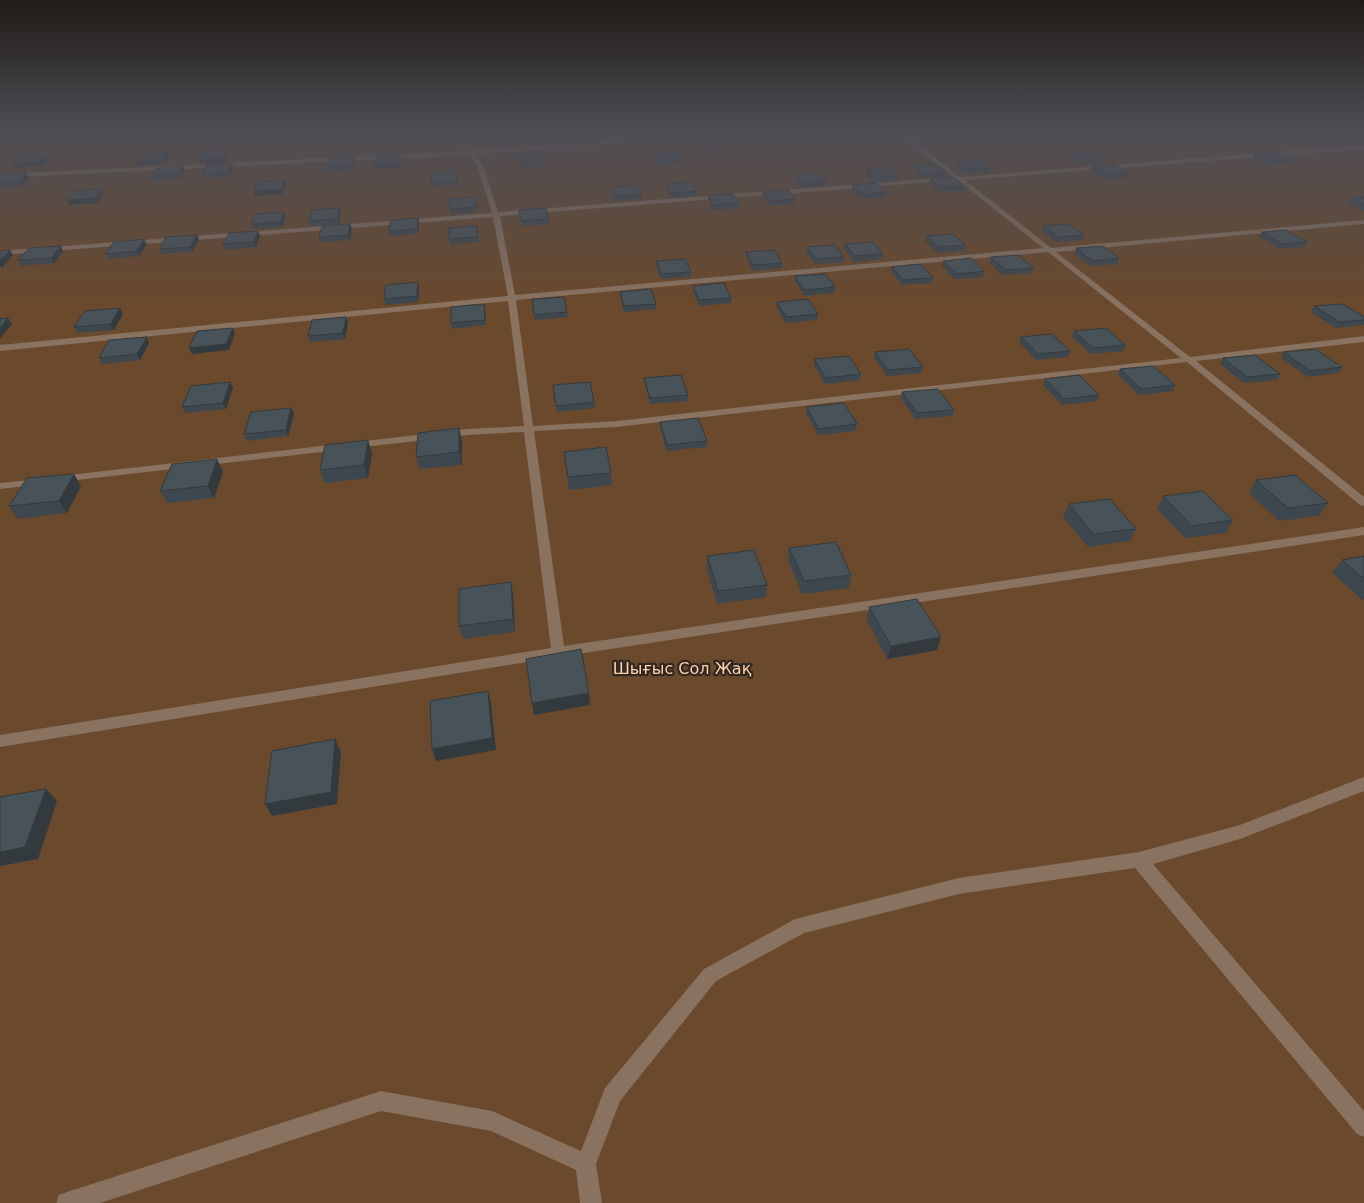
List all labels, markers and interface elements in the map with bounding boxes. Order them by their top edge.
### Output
park label: Шығыс Сол Жақ [613,659,752,678]

